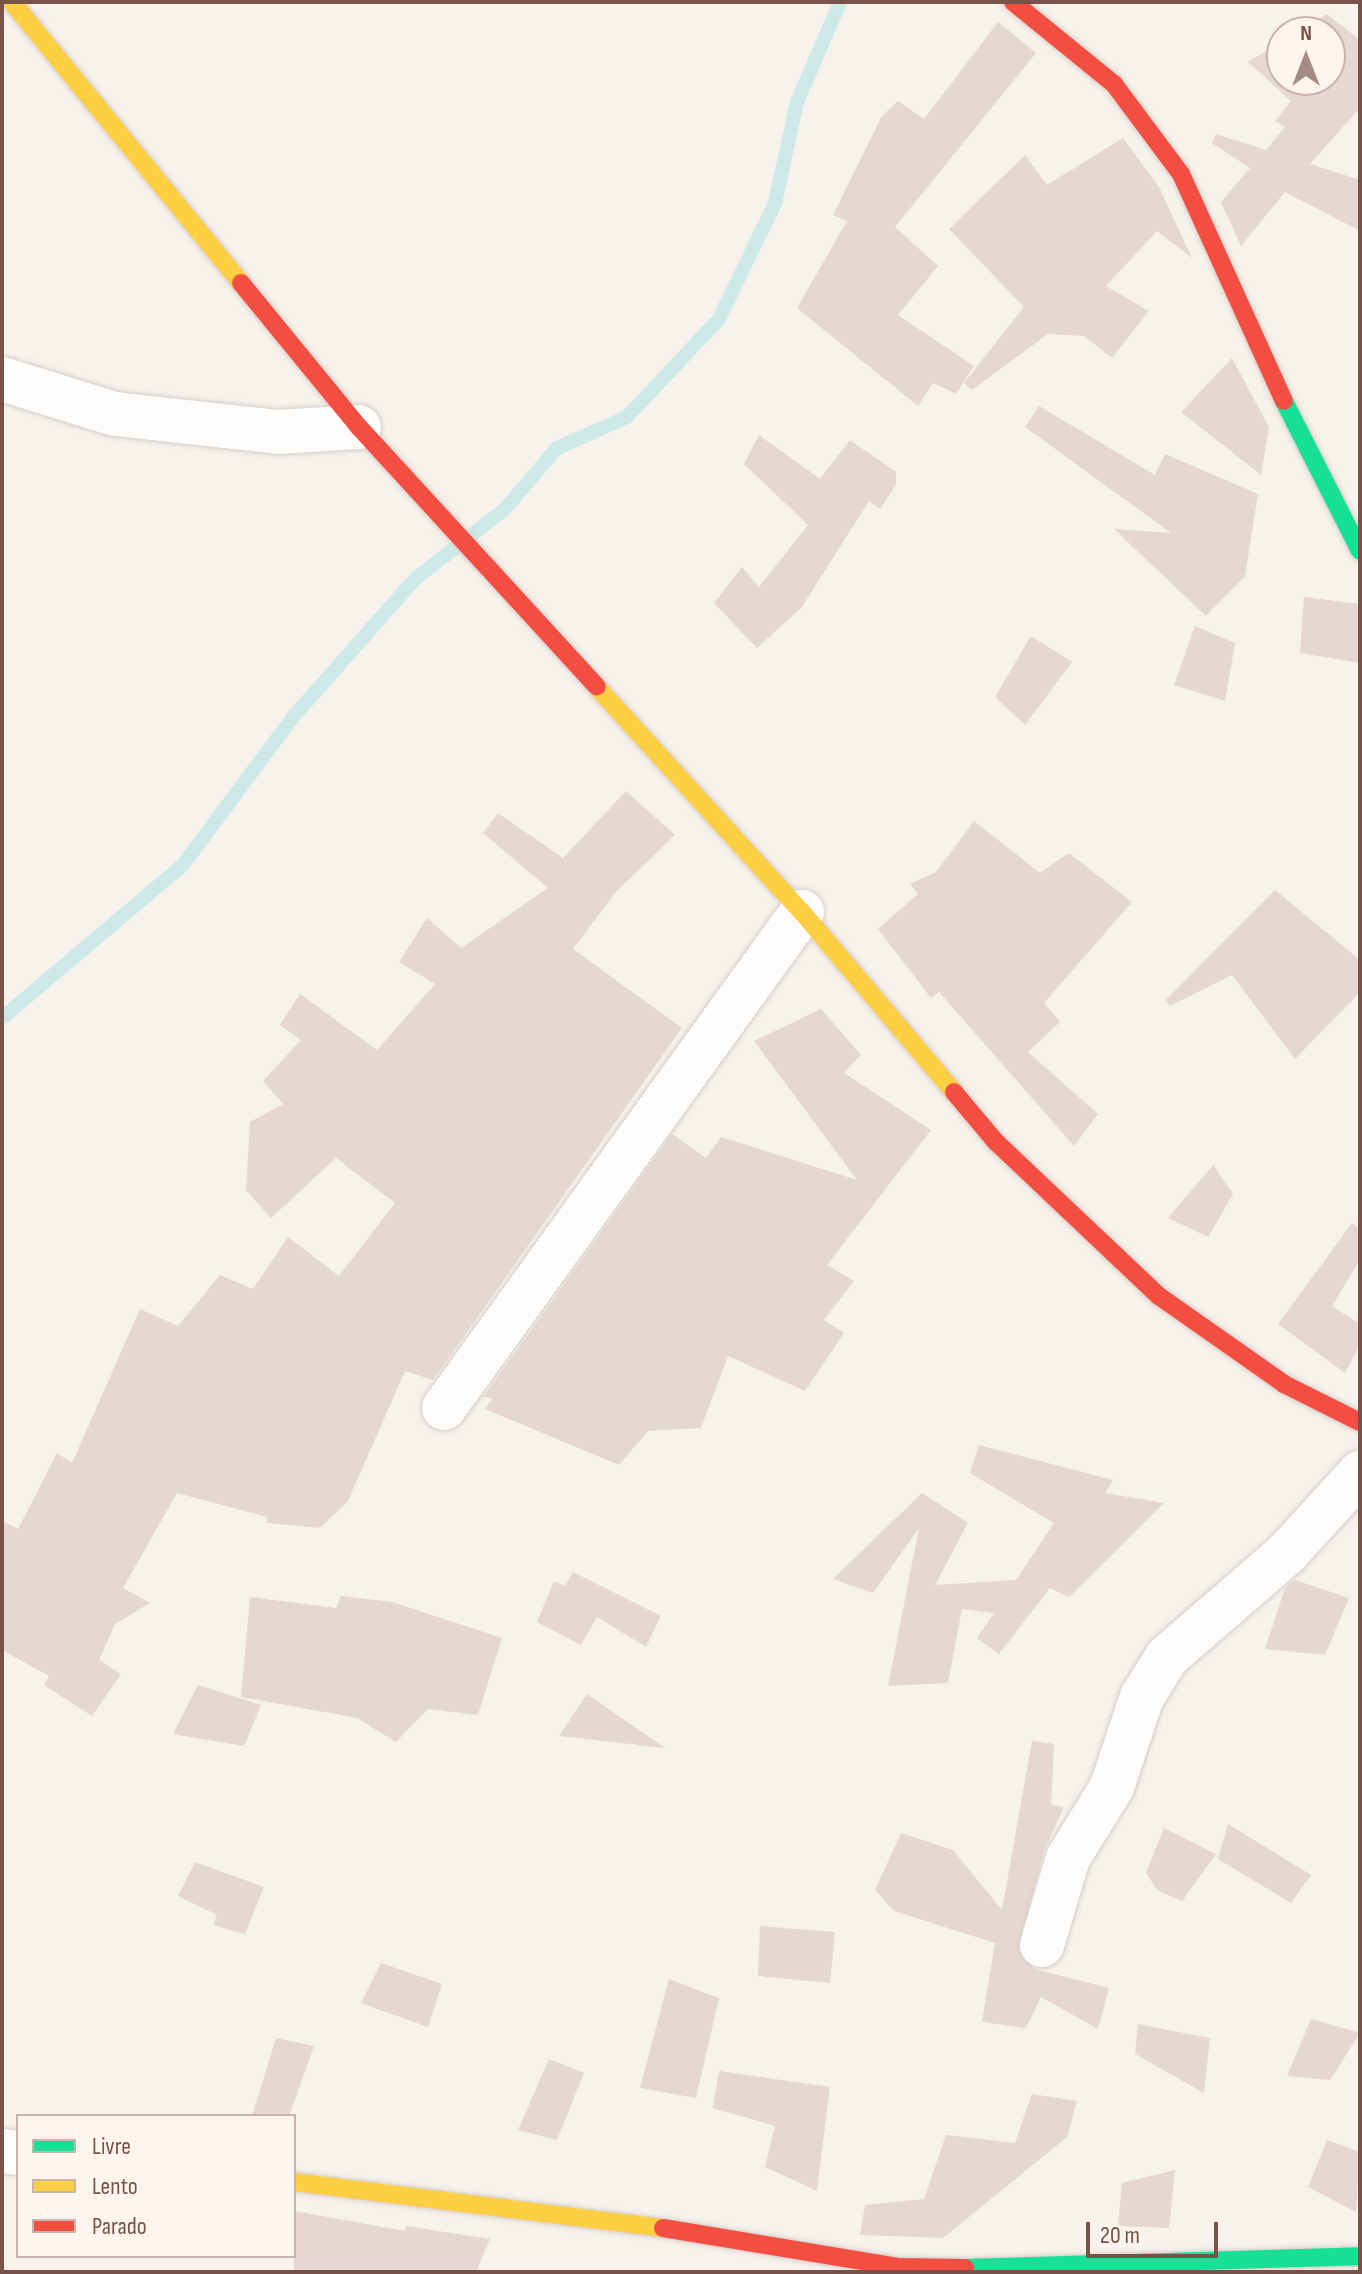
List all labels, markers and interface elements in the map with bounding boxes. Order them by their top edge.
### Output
north arrow [1266,16,1346,96]
text: N [1300,20,1312,47]
legend [16,2114,296,2258]
text: Livre [92,2132,131,2161]
text: Lento [92,2172,138,2201]
scale bar [1090,2206,1222,2256]
text: Parado [92,2212,147,2241]
text: 20 m [1100,2221,1140,2250]

